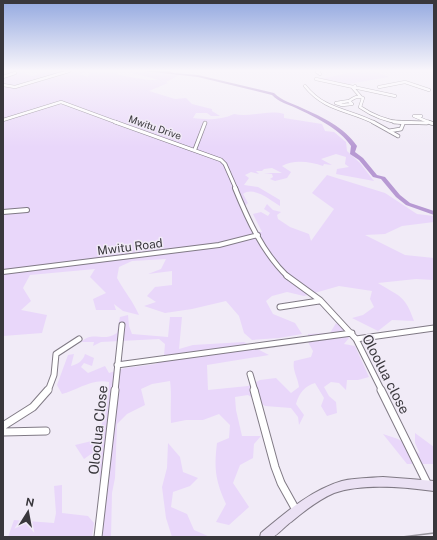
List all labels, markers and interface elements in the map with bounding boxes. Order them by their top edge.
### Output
street label: Mwitu Drive [127,112,183,142]
street label: Mwitu Road [96,236,164,258]
street label: Oloolua close [359,331,413,417]
street label: Oloolua Close [85,385,111,475]
north arrow [8,492,48,532]
text: N [25,495,35,509]

